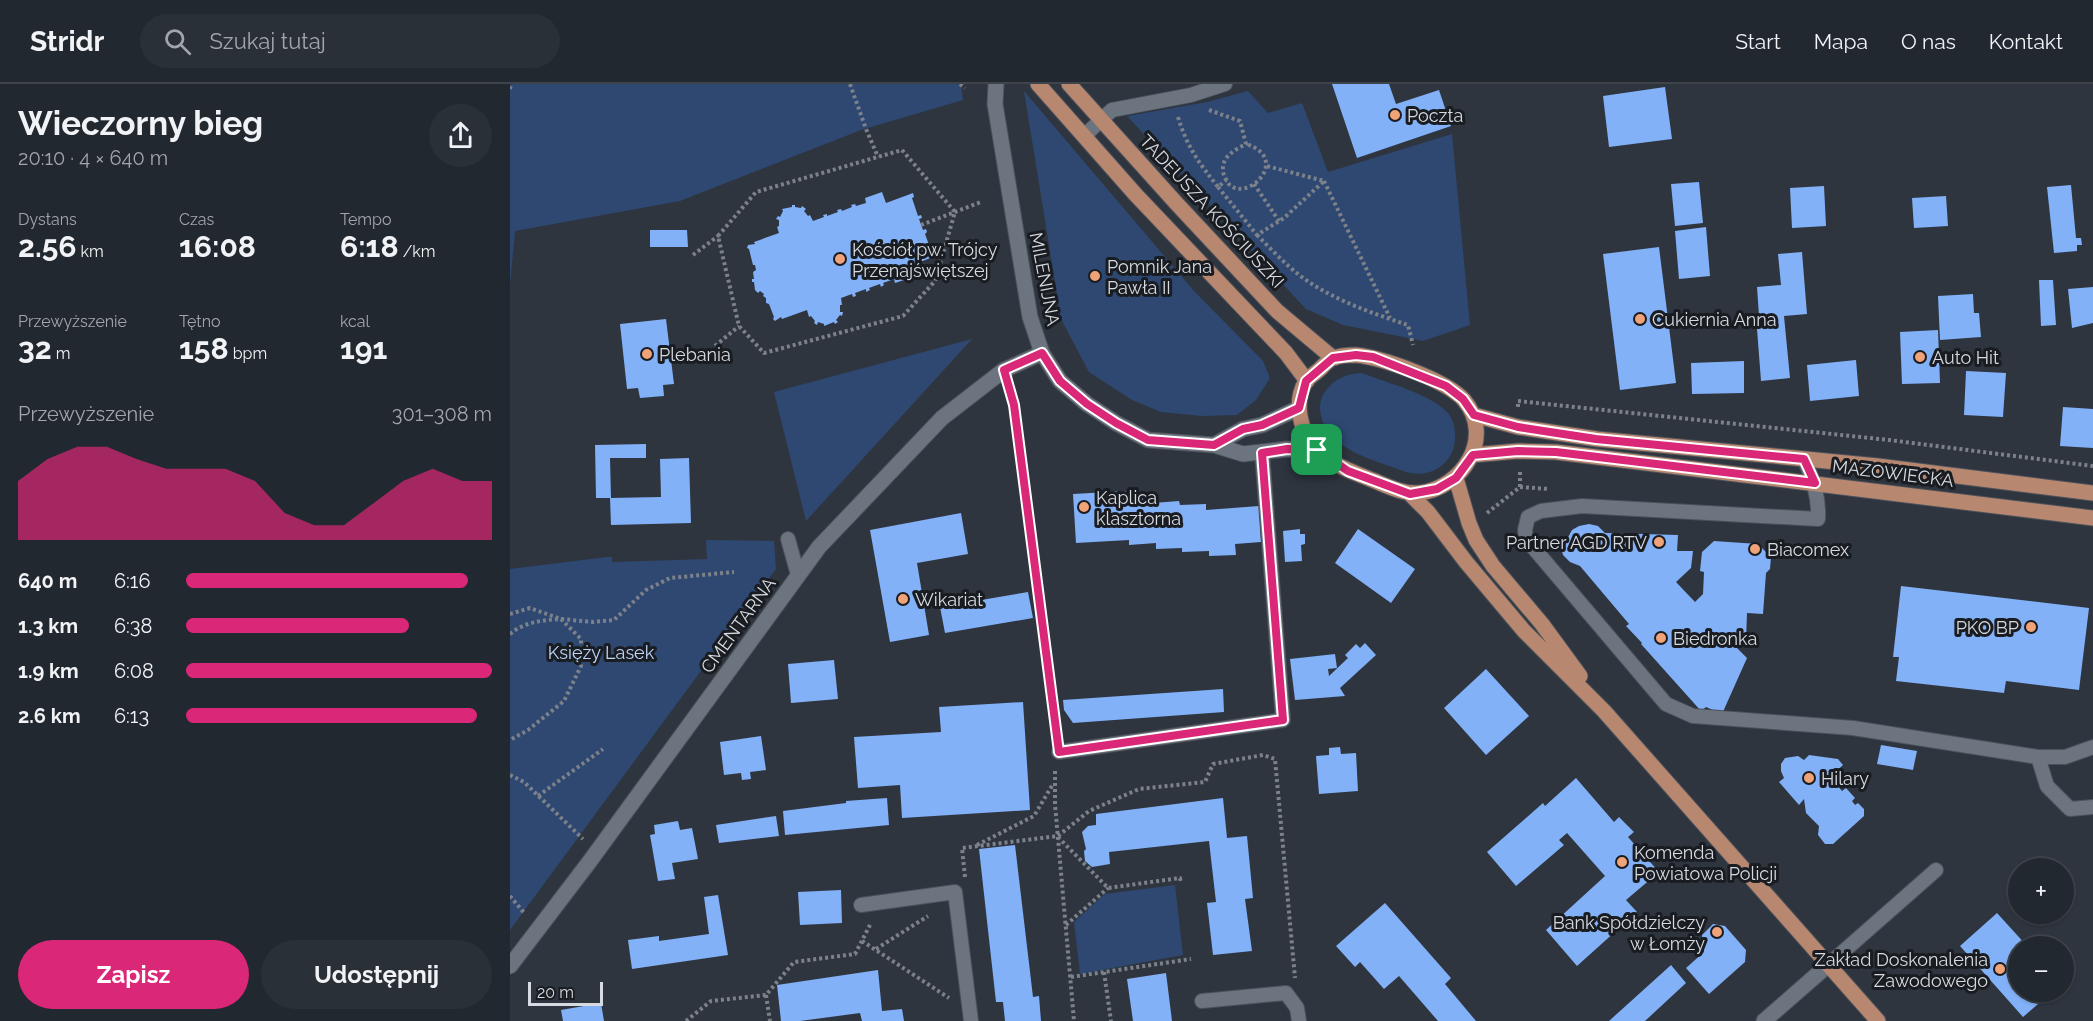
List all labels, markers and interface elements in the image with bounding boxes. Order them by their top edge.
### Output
search box [140,14,560,68]
text: Stridr [30,25,104,58]
icon: search [161,25,194,58]
text: Szukaj tutaj [209,28,326,54]
text: Start [1735,29,1781,54]
text: Mapa [1814,29,1868,54]
text: O nas [1901,29,1956,54]
text: Kontakt [1989,29,2063,54]
text: Wieczorny bieg [18,104,263,143]
button: share [429,104,492,167]
place label: Poczta [1407,105,1463,126]
marker: Poczta [1388,108,1402,122]
street label: TADEUSZA KOŚCIUSZKI [1136,129,1289,292]
text: 20:10 · 4 × 640 m [18,146,168,170]
text: Dystans [18,210,77,229]
text: Czas [179,210,214,229]
text: Tempo [340,210,391,229]
text: 2.56 [18,229,77,264]
text: 16:08 [179,229,256,264]
text: 6:18 [340,229,399,264]
street label: MILENIJNA [1026,230,1064,328]
place label: Kościół pw. Trójcy Przenajświętszej [852,239,998,281]
text: km [77,242,104,261]
text: /km [399,242,436,261]
marker: Kościół pw. Trójcy Przenajświętszej [833,252,847,266]
place label: Pomnik Jana Pawła II [1107,256,1212,298]
marker: Pomnik Jana Pawła II [1088,269,1102,283]
place label: Cukiernia Anna [1652,309,1777,330]
text: Przewyższenie [18,312,127,331]
text: Tętno [179,312,221,331]
text: kcal [340,312,370,331]
marker: Cukiernia Anna [1633,312,1647,326]
text: 32 [18,331,52,366]
text: 158 [179,331,229,366]
text: 191 [340,331,387,366]
text: m [52,344,70,363]
text: bpm [229,344,267,363]
place label: Plebania [659,344,731,365]
marker: Plebania [640,347,654,361]
place label: Auto Hit [1932,347,1999,368]
marker: Auto Hit [1913,350,1927,364]
text: Przewyższenie [18,402,154,426]
text: 301–308 m [392,402,492,426]
pin [1291,424,1342,475]
icon: arrive [1300,433,1333,466]
street label: MAZOWIECKA [1831,455,1955,491]
place label: Kaplica klasztorna [1096,487,1181,529]
marker: Kaplica klasztorna [1077,500,1091,514]
place label: Partner AGD RTV [1506,532,1647,553]
marker: Partner AGD RTV [1652,535,1666,549]
place label: Biacomex [1767,539,1849,560]
marker: Biacomex [1748,542,1762,556]
text: 640 m [18,569,77,593]
text: 6:16 [114,569,150,593]
street label: CMENTARNA [696,573,780,677]
place label: Wikariat [915,589,983,610]
marker: Wikariat [896,592,910,606]
text: 1.3 km [18,614,78,638]
text: 6:38 [114,614,152,638]
place label: PKO BP [1956,617,2019,638]
marker: PKO BP [2024,620,2038,634]
place label: Biedronka [1673,628,1757,649]
marker: Biedronka [1654,631,1668,645]
park label: Księży Lasek [548,642,655,663]
text: 1.9 km [18,659,79,683]
text: 6:08 [114,659,154,683]
text: 2.6 km [18,704,81,728]
text: 6:13 [114,704,149,728]
place label: Hilary [1821,768,1869,789]
marker: Hilary [1802,771,1816,785]
place label: Komenda Powiatowa Policji [1634,842,1777,884]
marker: Komenda Powiatowa Policji [1615,855,1629,869]
map controls [2008,858,2074,1002]
button: + [2008,858,2074,924]
place label: Bank Spółdzielczy w Łomży [1553,912,1705,954]
marker: Bank Spółdzielczy w Łomży [1710,925,1724,939]
button: − [2008,936,2074,1002]
button: Zapisz [18,940,249,1009]
button: Udostępnij [261,940,492,1009]
place label: Zakład Doskonalenia Zawodowego [1814,949,1988,991]
marker: Zakład Doskonalenia Zawodowego [1993,962,2007,976]
scale bar [528,979,603,1006]
text: 20 m [537,983,574,1002]

